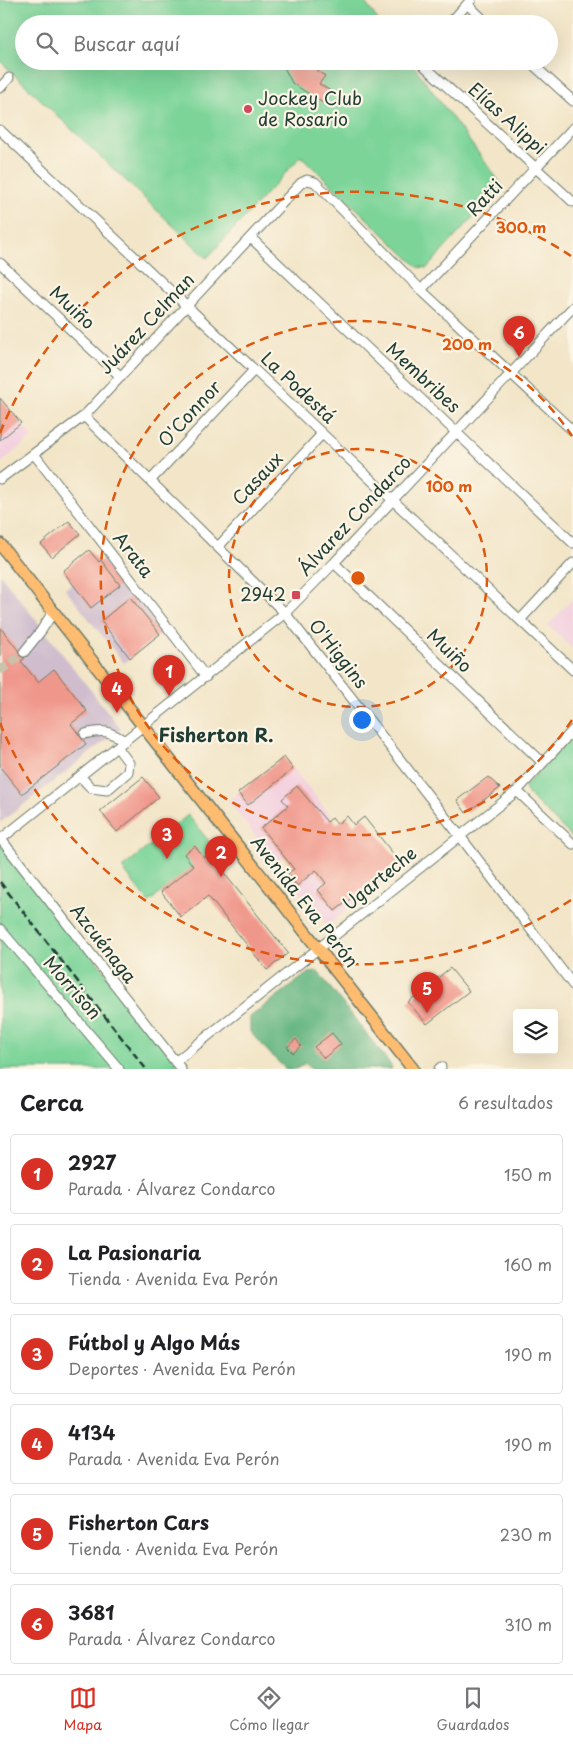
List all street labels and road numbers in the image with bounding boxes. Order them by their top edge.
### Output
street label: Elías Alippi [463,75,553,160]
street label: Ratti [459,172,508,222]
street label: Juárez Celman [92,266,200,380]
street label: Muiño [44,279,102,335]
street label: Membribes [381,335,467,419]
street label: La Podestá [255,345,343,429]
street label: O'Connor [151,373,227,452]
street label: Casaux [225,445,289,511]
street label: Álvarez Condarco [291,449,417,581]
street label: Arata [108,525,161,583]
street label: O'Higgins [303,612,375,694]
street label: Muiño [421,622,479,678]
street label: Avenida Eva Perón [245,829,365,973]
street label: Ugarteche [336,839,422,916]
street label: Azcuénaga [65,898,144,989]
street label: Morrison [38,949,108,1025]

